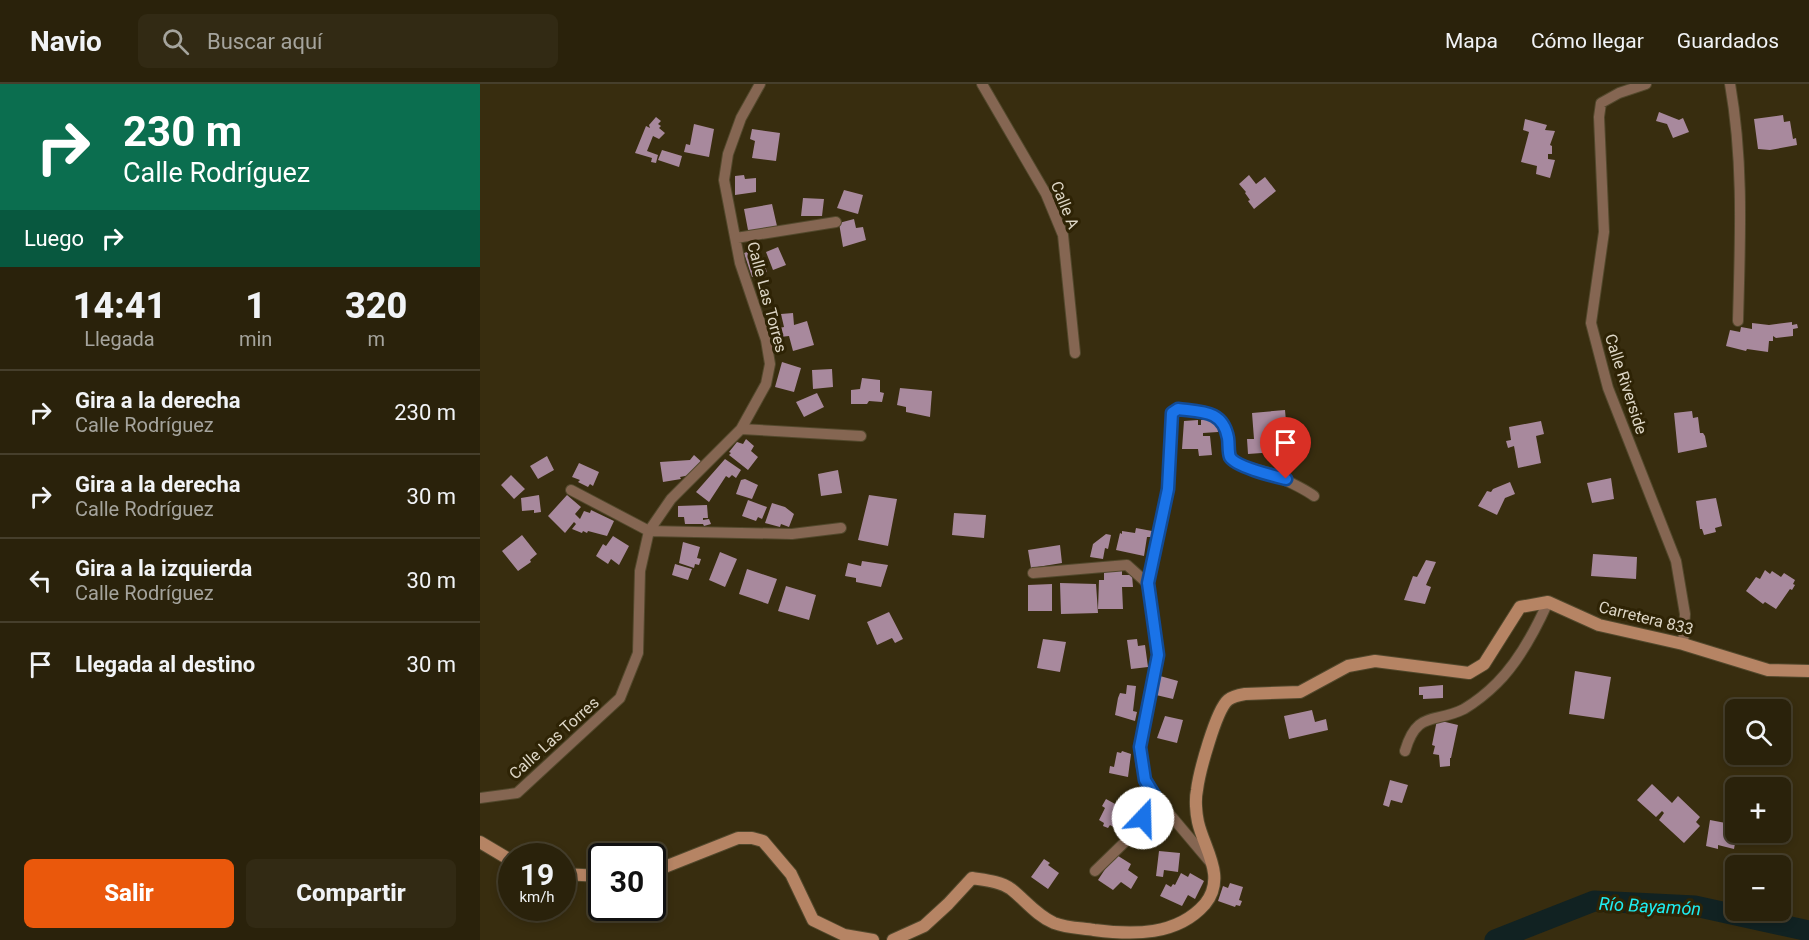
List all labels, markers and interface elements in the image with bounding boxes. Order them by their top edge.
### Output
search box [138,14,558,68]
text: Navio [30,25,102,58]
icon: search [159,25,192,58]
text: Buscar aquí [207,29,323,54]
text: Mapa [1445,29,1498,53]
text: Cómo llegar [1531,29,1644,53]
text: Guardados [1677,29,1779,53]
text: 230 m [123,107,242,156]
icon: right [24,108,102,186]
text: Calle Rodríguez [123,157,310,189]
street label: Calle A [1047,178,1083,232]
icon: right [96,222,129,255]
text: Luego [24,226,84,251]
street label: Calle Las Torres [743,240,791,354]
text: 14:41 [73,285,166,327]
text: 1 [245,285,266,327]
text: 320 [345,285,407,327]
text: Llegada [84,327,155,351]
text: min [239,327,272,351]
text: m [367,327,385,351]
street label: Calle Riverside [1601,331,1651,437]
text: Gira a la derecha [75,388,241,413]
icon: right [24,396,57,429]
text: 230 m [394,400,456,425]
text: Calle Rodríguez [75,413,214,437]
pin [1260,417,1311,479]
icon: arrive [1269,426,1302,459]
text: Gira a la derecha [75,472,241,497]
icon: right [24,480,57,513]
text: 30 m [407,484,456,509]
text: Calle Rodríguez [75,497,214,521]
text: Gira a la izquierda [75,556,252,581]
icon: left [24,564,57,597]
text: 30 m [407,568,456,593]
text: Calle Rodríguez [75,581,214,605]
street label: Carretera 833 [1597,597,1695,639]
icon: arrive [24,648,57,681]
text: Llegada al destino [75,652,255,677]
text: 30 m [407,652,456,677]
street label: Calle Las Torres [505,693,603,783]
map controls [1725,699,1791,921]
button: search [1725,699,1791,765]
button: + [1725,777,1791,843]
position arrow [1111,786,1175,850]
speed limit sign: 30 [588,843,666,921]
button: − [1725,855,1791,921]
text: 19 [520,857,554,892]
button: Salir [24,859,234,928]
button: Compartir [246,859,456,928]
text: km/h [519,888,555,906]
water label: Río Bayamón [1598,893,1702,919]

